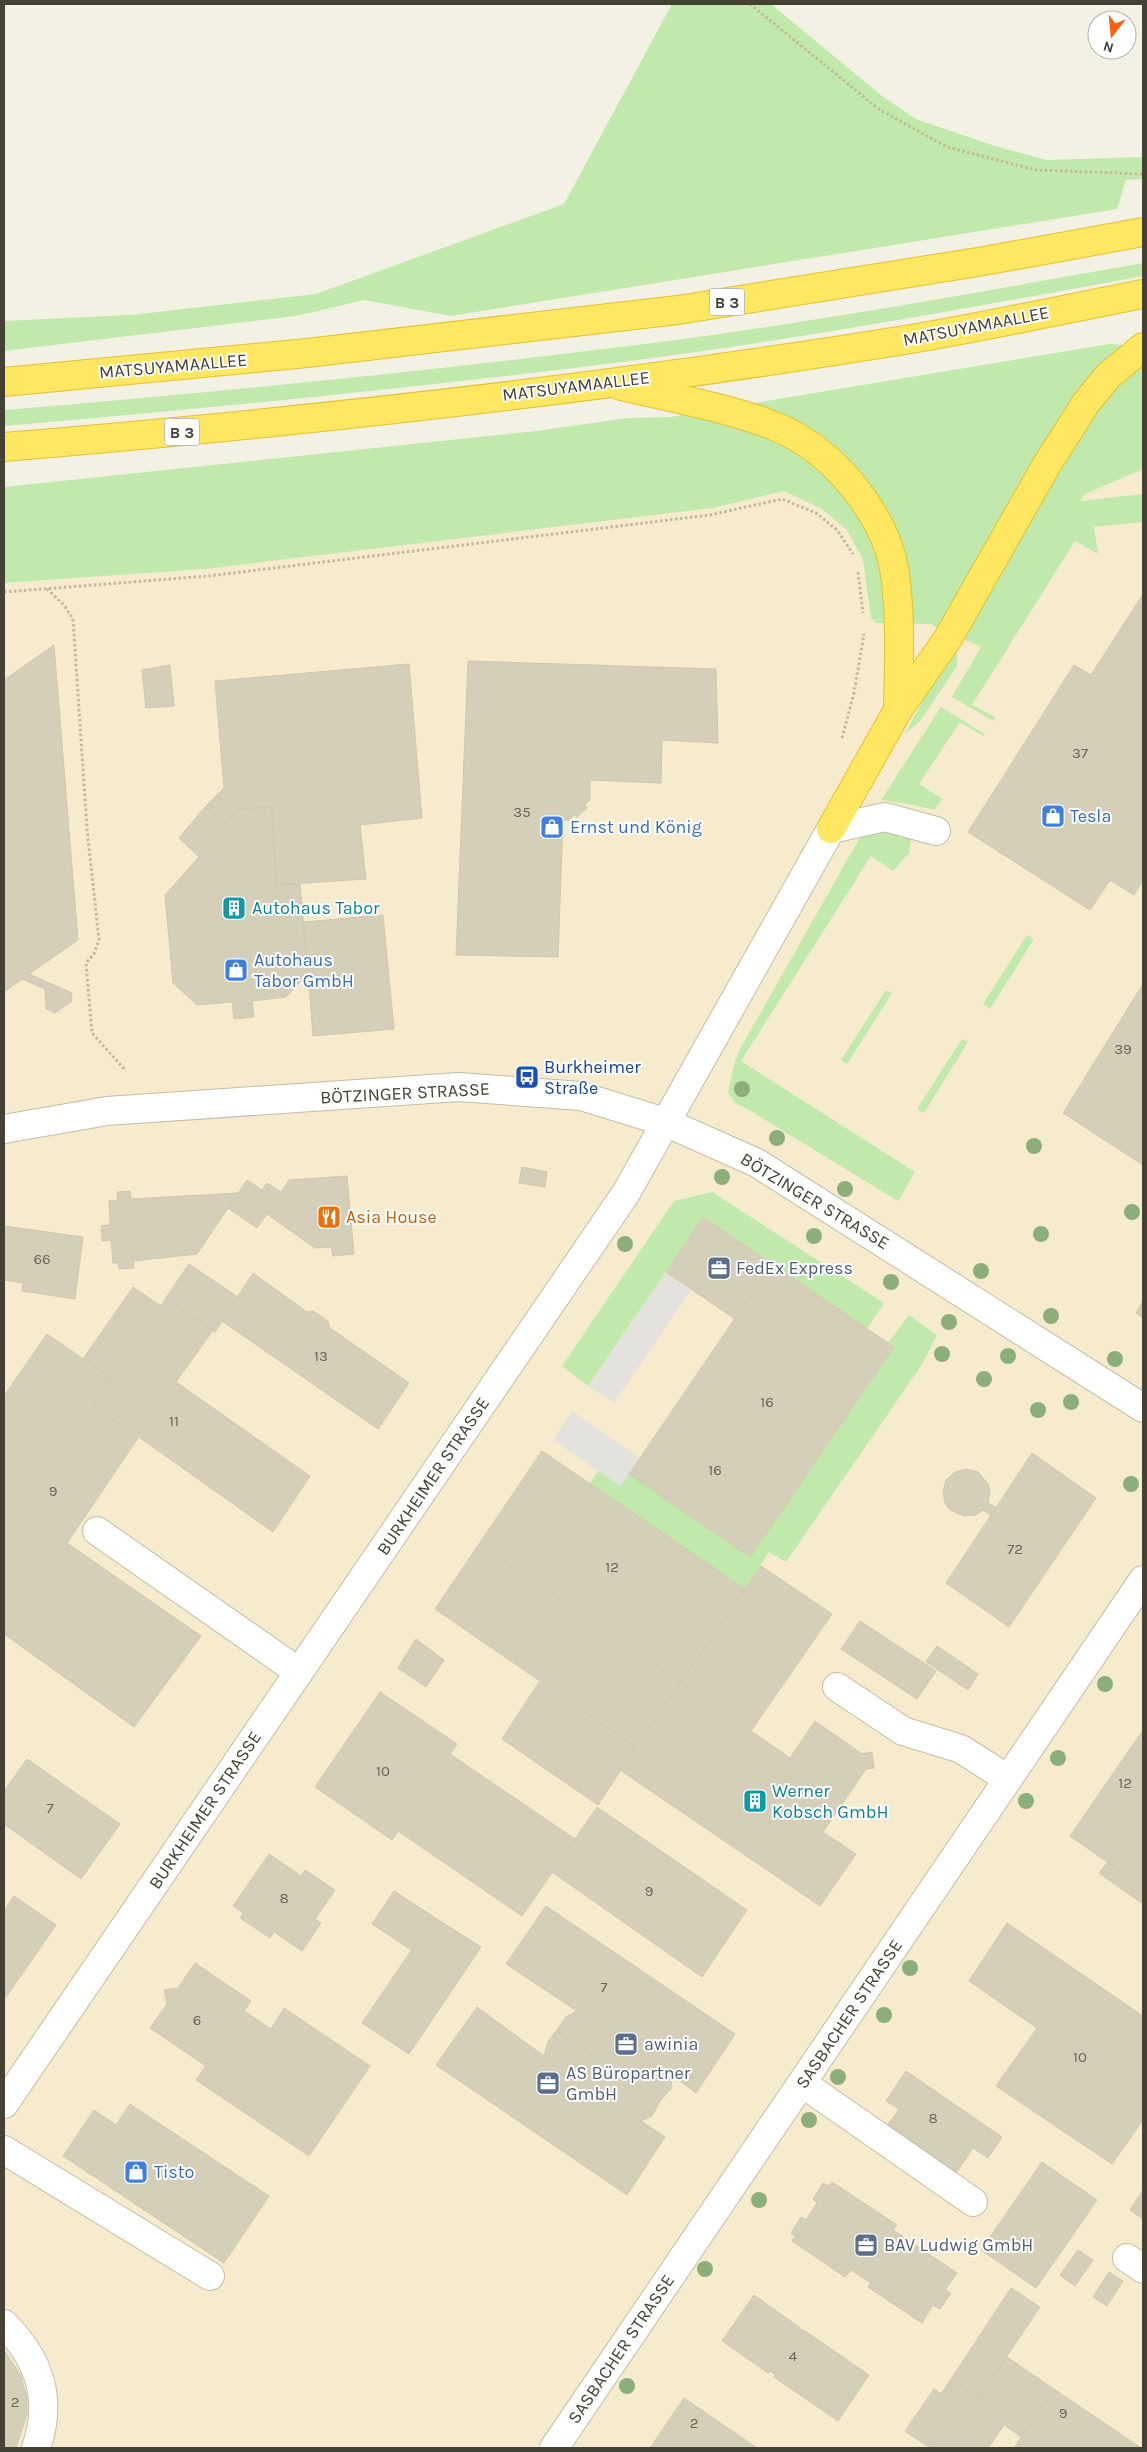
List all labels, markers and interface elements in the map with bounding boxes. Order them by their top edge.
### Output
north arrow [1087,10,1137,60]
text: N [1101,37,1116,57]
road number: B 3 [710,288,744,316]
street label: MATSUYAMAALLEE [901,301,1051,351]
street label: MATSUYAMAALLEE [98,349,248,383]
street label: MATSUYAMAALLEE [501,366,651,406]
road number: B 3 [164,418,200,446]
house number: 37 [1072,744,1088,762]
house number: 35 [513,803,531,821]
shop icon: Tesla [1040,803,1066,829]
place label: Tesla [1070,805,1111,827]
shop icon: Ernst und König [539,814,565,840]
place label: Ernst und König [570,816,702,838]
building icon: Autohaus Tabor [221,895,247,921]
place label: Autohaus Tabor [252,897,380,919]
place label: Autohaus Tabor GmbH [254,949,354,992]
shop icon: Autohaus Tabor GmbH [223,957,249,983]
house number: 39 [1114,1040,1132,1058]
place label: Burkheimer Straße [544,1056,641,1099]
bus stop icon: Burkheimer Straße [514,1064,540,1090]
street label: BÖTZINGER STRASSE [320,1078,490,1108]
street label: BÖTZINGER STRASSE [736,1148,894,1254]
restaurant icon: Asia House [316,1204,342,1230]
place label: Asia House [346,1206,437,1228]
house number: 66 [33,1250,51,1268]
office icon: FedEx Express [706,1255,732,1281]
place label: FedEx Express [736,1257,853,1279]
house number: 13 [314,1347,328,1365]
street label: BURKHEIMER STRASSE [372,1393,494,1559]
house number: 16 [760,1393,774,1411]
house number: 11 [169,1412,179,1430]
house number: 16 [708,1461,722,1479]
house number: 9 [49,1482,57,1500]
house number: 72 [1007,1540,1023,1558]
house number: 12 [605,1558,619,1576]
street label: BURKHEIMER STRASSE [144,1727,266,1893]
house number: 10 [376,1762,390,1780]
house number: 12 [1118,1774,1132,1792]
place label: Werner Kobsch GmbH [772,1780,888,1823]
building icon: Werner Kobsch GmbH [742,1788,768,1814]
house number: 7 [46,1799,54,1817]
house number: 9 [645,1882,653,1900]
house number: 8 [279,1889,289,1907]
street label: SASBACHER STRASSE [791,1935,907,2093]
house number: 7 [600,1978,608,1996]
house number: 6 [193,2011,201,2029]
office icon: awinia [613,2031,639,2057]
place label: awinia [644,2033,698,2055]
house number: 10 [1073,2048,1087,2066]
place label: AS Büropartner GmbH [566,2062,691,2105]
office icon: AS Büropartner GmbH [535,2070,561,2096]
house number: 8 [928,2109,938,2127]
shop icon: Tisto [123,2159,149,2185]
place label: Tisto [154,2161,194,2183]
office icon: BAV Ludwig GmbH [853,2232,879,2258]
place label: BAV Ludwig GmbH [884,2234,1033,2256]
street label: SASBACHER STRASSE [563,2270,679,2428]
house number: 4 [789,2347,798,2365]
house number: 2 [11,2393,19,2411]
house number: 9 [1059,2404,1067,2422]
house number: 2 [690,2414,698,2432]

